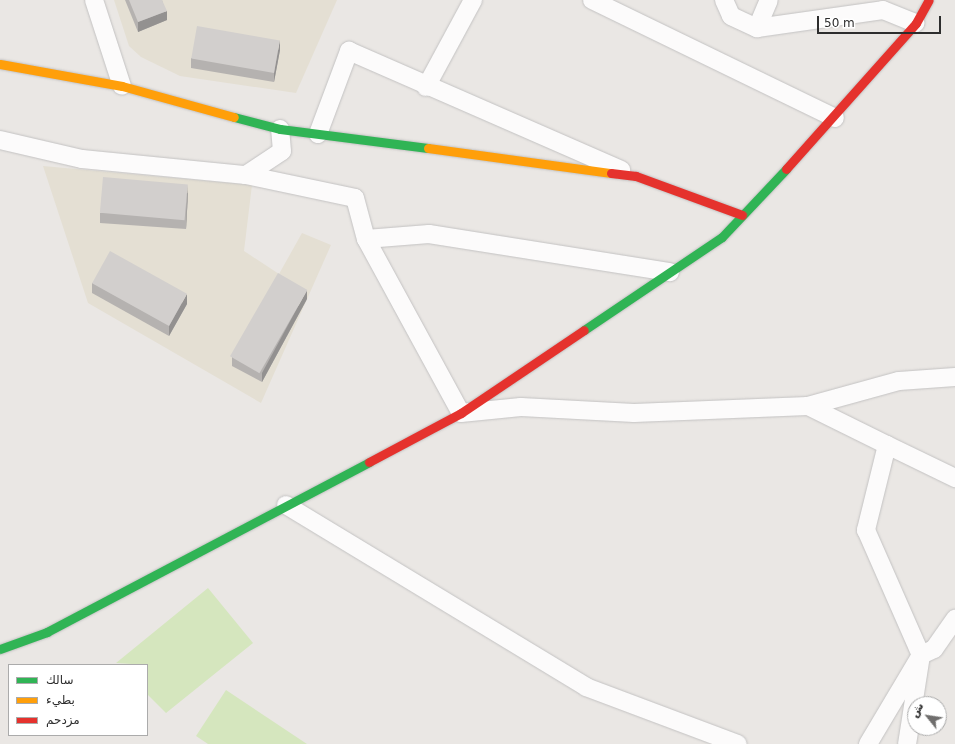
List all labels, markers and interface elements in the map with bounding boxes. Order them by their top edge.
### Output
scale bar [819,8,943,34]
text: 50 m [824,16,855,30]
legend [8,664,148,736]
text: سالك [46,673,73,687]
text: بطيء [46,693,75,707]
north arrow [907,696,947,736]
text: ش [908,700,926,720]
text: مزدحم [46,713,80,727]

